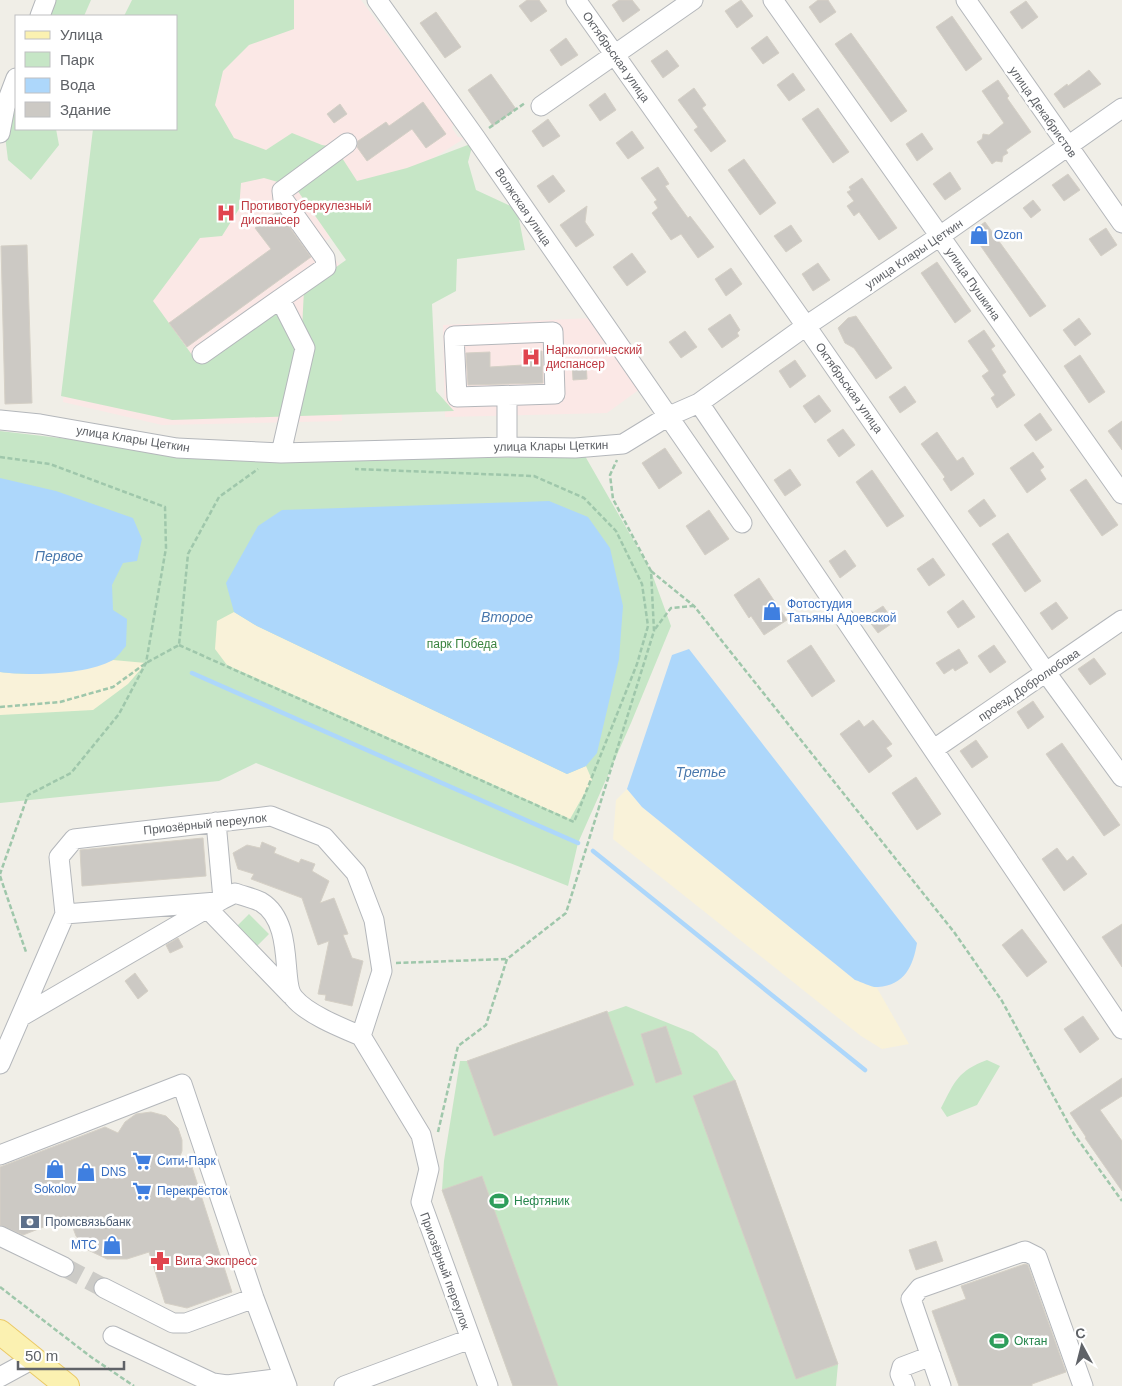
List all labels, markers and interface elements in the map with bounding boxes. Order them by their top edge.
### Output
street label: Октябрьская улица [579,9,653,105]
legend [15,15,178,130]
text: Улица [60,26,103,43]
text: Парк [60,51,94,68]
street label: улица Декабристов [1006,64,1080,160]
text: Вода [60,76,96,93]
text: Здание [60,101,111,118]
street label: Волжская улица [492,166,554,249]
place label: Противотуберкулезный диспансер [241,199,371,227]
hospital icon: Противотуберкулезный диспансер [215,202,237,224]
street label: улица Клары Цеткин [862,216,966,292]
shop icon: Ozon [968,224,990,246]
place label: Ozon [994,228,1023,242]
street label: улица Пушкина [943,245,1004,323]
street label: Октябрьская улица [812,340,886,436]
place label: Наркологический диспансер [546,343,642,371]
hospital icon: Наркологический диспансер [520,346,542,368]
street label: улица Клары Цеткин [75,423,191,455]
street label: улица Клары Цеткин [493,438,609,454]
water label: Первое [35,548,83,564]
place label: Фотостудия Татьяны Адоевской [787,597,896,625]
shop icon: Фотостудия Татьяны Адоевской [761,600,783,622]
water label: Второе [481,609,533,625]
park label: парк Победa [427,637,498,651]
street label: проезд Добролюбова [976,646,1083,724]
water label: Третье [676,764,726,780]
street label: Приозёрный переулок [143,810,268,837]
supermarket icon: Сити-Парк [131,1150,153,1172]
place label: Сити-Парк [157,1154,217,1168]
shop icon: Sokolov [44,1158,66,1180]
shop icon: DNS [75,1161,97,1183]
place label: DNS [101,1165,126,1179]
supermarket icon: Перекрёсток [131,1180,153,1202]
place label: Sokolov [34,1182,76,1196]
place label: Перекрёсток [157,1184,228,1198]
sports icon: Нефтяник [488,1190,510,1212]
place label: Нефтяник [514,1194,570,1208]
street label: Приозёрный переулок [417,1210,473,1332]
bank icon: Промсвязьбанк [19,1211,41,1233]
place label: Промсвязьбанк [45,1215,132,1229]
shop icon: МТС [101,1234,123,1256]
place label: МТС [71,1238,97,1252]
pharmacy icon: Вита Экспресс [149,1250,171,1272]
place label: Вита Экспресс [175,1254,257,1268]
north arrow [1057,1321,1107,1371]
text: С [1074,1325,1086,1342]
sports icon: Октан [988,1330,1010,1352]
place label: Октан [1014,1334,1047,1348]
scale bar [18,1338,124,1370]
text: 50 m [25,1347,58,1364]

